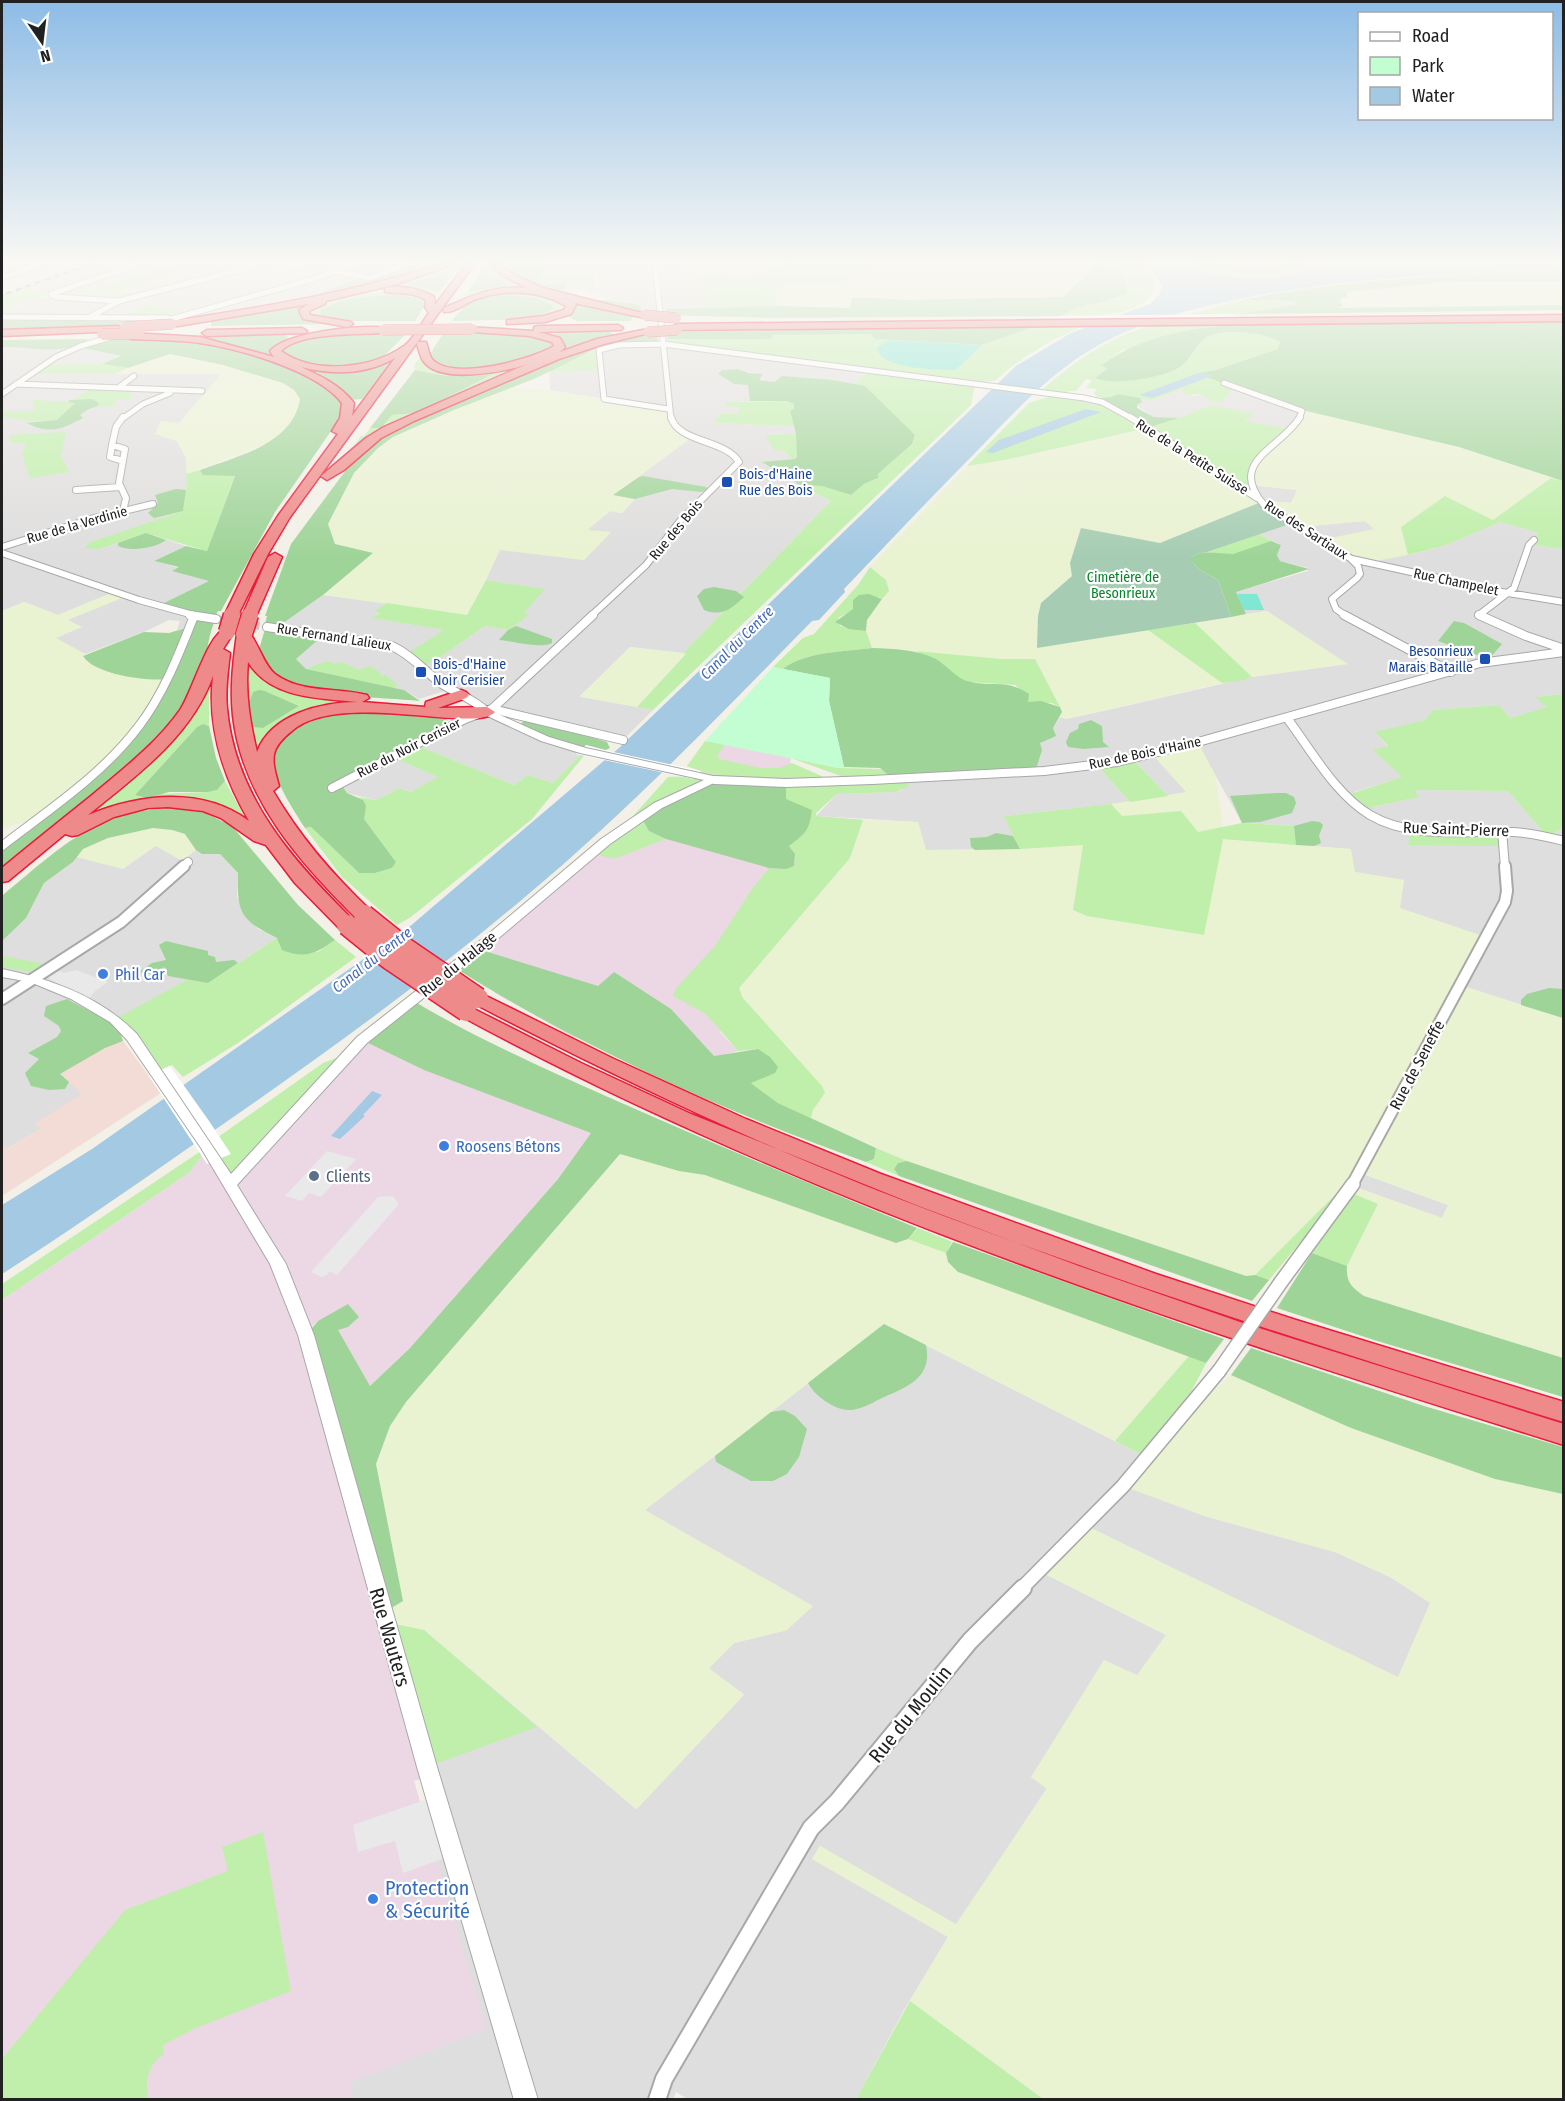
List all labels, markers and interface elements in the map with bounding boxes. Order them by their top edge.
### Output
north arrow [12,12,72,72]
legend [1358,12,1553,120]
text: Road [1412,25,1449,47]
text: N [39,46,52,66]
text: Park [1412,55,1445,77]
text: Water [1412,85,1455,107]
street label: Rue de la Petite Suisse [1133,415,1252,499]
place label: Bois-d'Haine Rue des Bois [739,466,812,499]
marker: Bois-d'Haine Rue des Bois [720,475,734,489]
street label: Rue des Bois [646,496,706,564]
street label: Rue des Sartiaux [1261,497,1352,564]
street label: Rue de la Verdinie [25,503,129,547]
street label: Rue Champelet [1412,565,1501,599]
park label: Cimetière de Besonrieux [1087,569,1159,602]
water label: Canal du Centre [697,603,777,683]
street label: Rue Fernand Lalieux [276,620,393,655]
place label: Besonrieux Marais Bataille [1388,643,1474,676]
marker: Besonrieux Marais Bataille [1478,652,1492,666]
place label: Bois-d'Haine Noir Cerisier [433,656,506,689]
marker: Bois-d'Haine Noir Cerisier [414,665,428,679]
street label: Rue du Noir Cerisier [354,714,464,782]
street label: Rue de Bois d'Haine [1087,733,1203,773]
street label: Rue Saint-Pierre [1402,818,1510,840]
water label: Canal du Centre [329,923,415,997]
street label: Rue du Halage [416,927,501,1001]
place label: Phil Car [115,965,165,984]
marker: Phil Car [96,967,110,981]
street label: Rue de Seneffe [1385,1017,1449,1113]
place label: Roosens Bétons [456,1137,561,1156]
marker: Roosens Bétons [437,1139,451,1153]
place label: Clients [326,1167,371,1186]
marker: Clients [307,1169,321,1183]
street label: Rue Wauters [364,1585,416,1689]
street label: Rue du Moulin [864,1661,956,1767]
place label: Protection & Sécurité [385,1876,470,1923]
marker: Protection & Sécurité [366,1892,380,1906]

